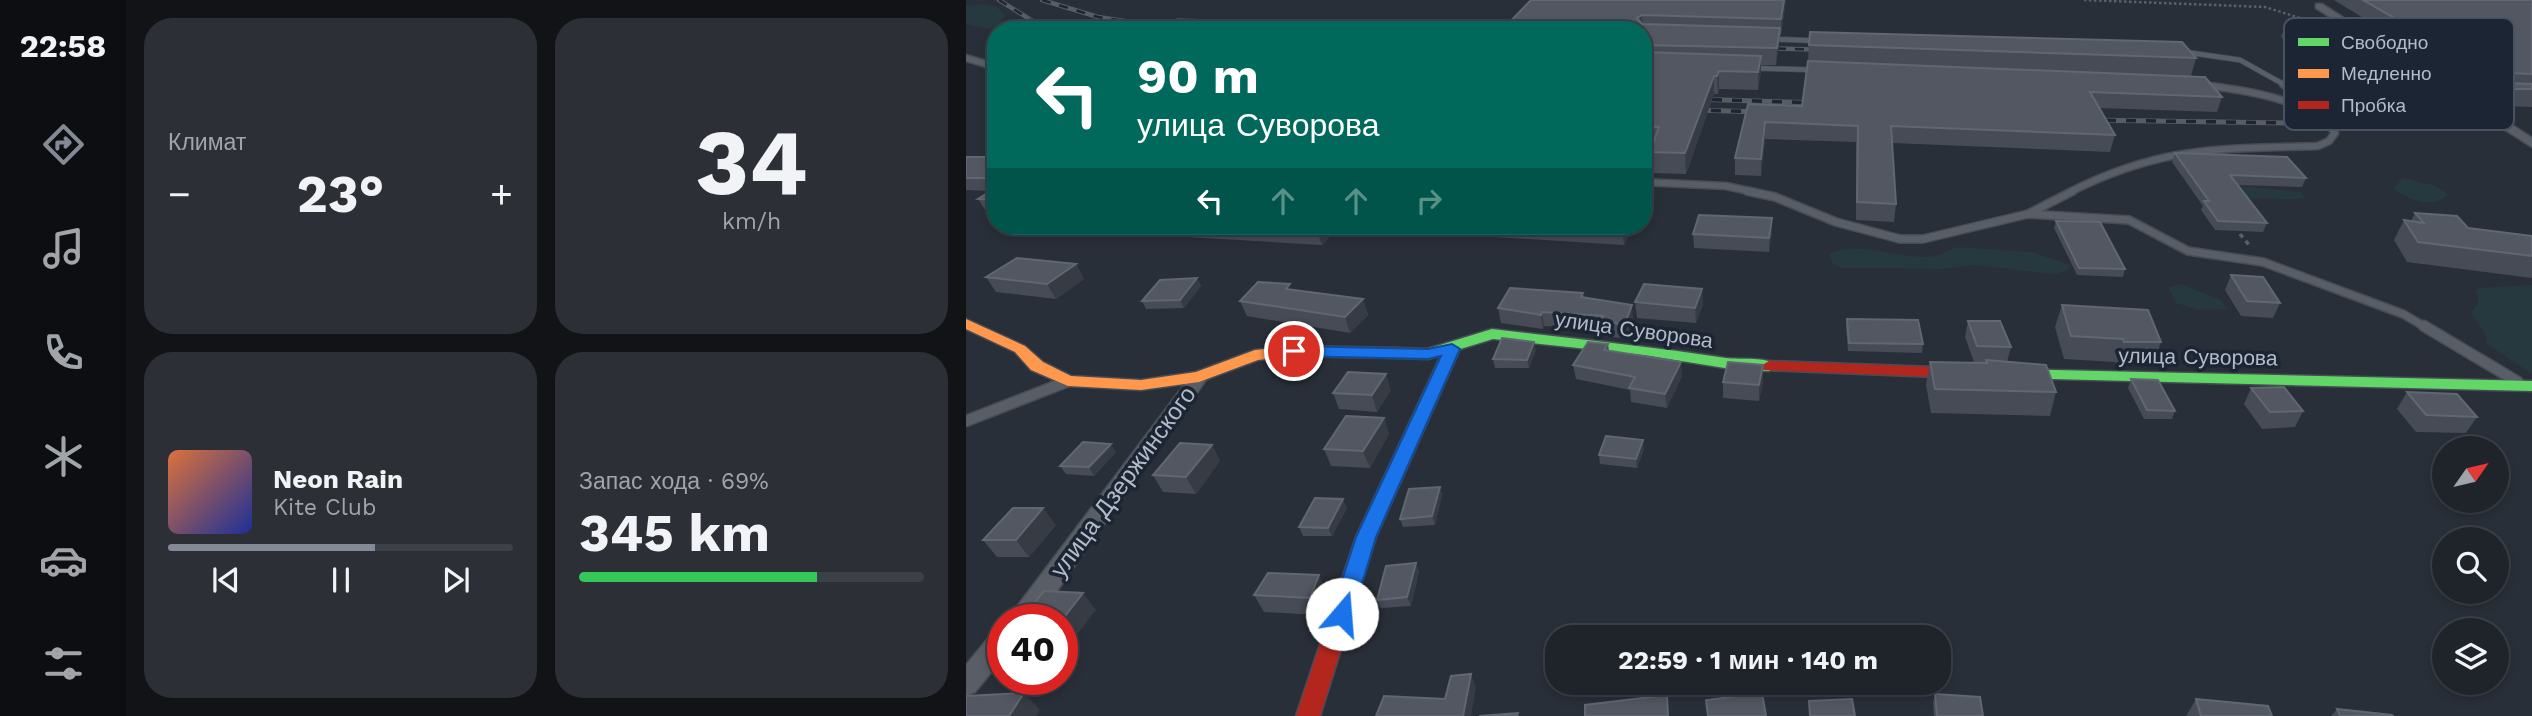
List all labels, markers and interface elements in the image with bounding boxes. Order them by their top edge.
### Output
legend [2284,18,2514,130]
text: 22:58 [20,27,106,65]
text: Свободно [2341,31,2428,54]
text: 90 m [1137,47,1259,105]
icon: left [1022,49,1113,140]
text: Медленно [2341,62,2431,85]
text: Пробка [2341,94,2406,117]
text: улица Суворова [1137,106,1379,144]
text: 34 [695,109,808,216]
icon: directions [39,120,88,169]
text: Климат [168,129,246,156]
text: 23° [297,164,384,225]
text: − [168,172,191,216]
text: + [490,172,513,216]
icon: left [1191,182,1229,220]
icon: ahead [1264,182,1302,220]
icon: ahead [1337,182,1375,220]
icon: right [1410,182,1448,220]
text: km/h [722,208,781,235]
icon: music [39,224,88,273]
street label: улица Суворова [1554,306,1715,353]
pin [1264,321,1324,381]
icon: phone [39,328,88,377]
icon: arrive [1275,332,1313,370]
street label: улица Суворова [2118,343,2278,370]
street label: улица Дзержинского [1044,381,1202,583]
icon: climate [39,432,88,481]
north arrow [2432,436,2510,513]
map controls [2432,436,2509,695]
text: Neon Rain [273,464,403,494]
text: Запас хода · 69% [579,468,769,495]
text: Kite Club [273,494,376,521]
text: 345 km [579,503,770,564]
button: search [2432,527,2509,604]
icon: car [39,536,88,585]
icon: previous [207,561,245,599]
icon: pause [322,561,360,599]
icon: next [437,561,475,599]
position arrow [1305,577,1379,651]
speed limit sign: 40 [987,604,1078,695]
button: layers [2432,618,2509,695]
icon: filters [39,639,88,688]
text: 22:59 · 1 мин · 140 m [1618,645,1878,675]

